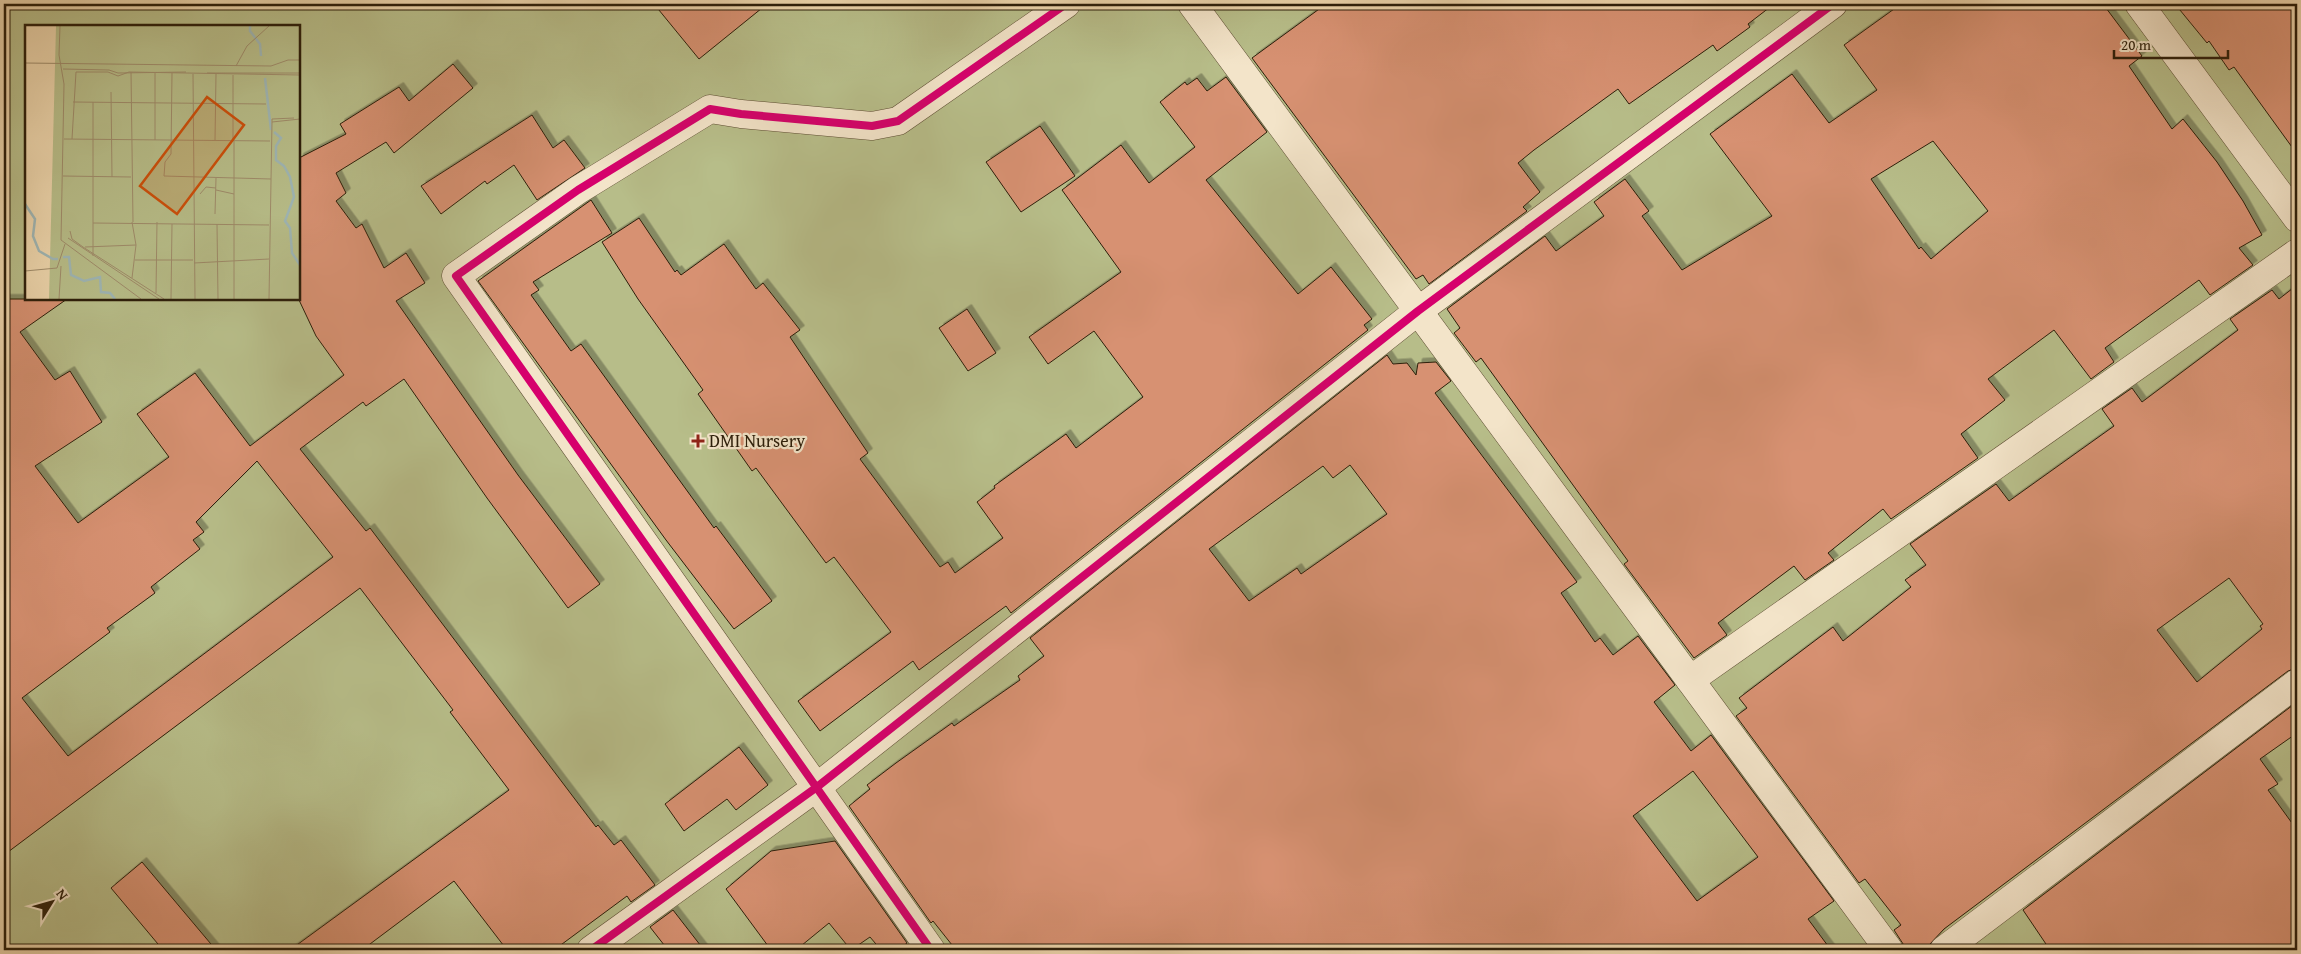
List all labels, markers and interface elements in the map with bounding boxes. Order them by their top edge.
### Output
inset map [25,25,300,300]
scale bar [2114,28,2227,60]
text: 20 m [2121,34,2152,55]
place label: DMI Nursery [709,427,805,454]
marker: DMI Nursery [691,434,705,448]
north arrow [28,876,78,926]
text: N [52,884,74,904]

